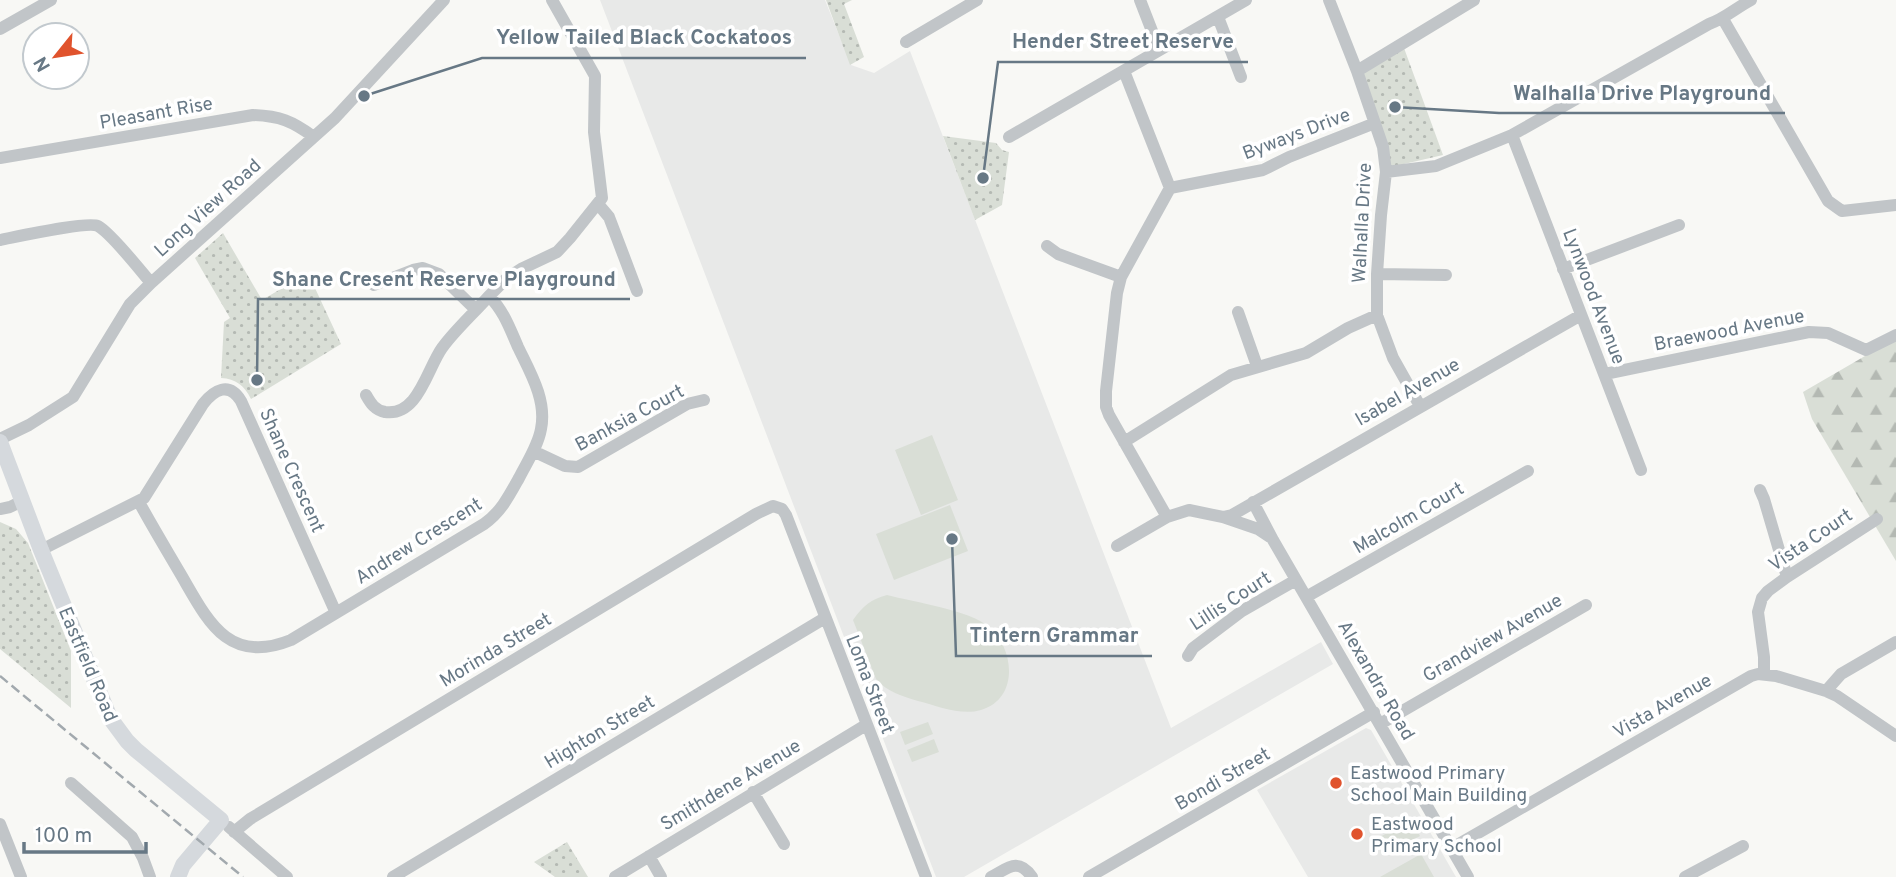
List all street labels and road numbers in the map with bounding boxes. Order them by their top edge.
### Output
street label: Pleasant Rise [98,92,215,136]
street label: Byways Drive [1239,103,1354,166]
street label: Long View Road [150,154,267,263]
street label: Walhalla Drive [1348,162,1378,284]
street label: Lynwood Avenue [1556,225,1630,368]
street label: Braewood Avenue [1652,305,1807,357]
street label: Isabel Avenue [1351,353,1465,432]
street label: Banksia Court [571,380,689,458]
street label: Shane Crescent [253,405,329,537]
street label: Malcolm Court [1349,477,1469,560]
street label: Andrew Crescent [351,493,487,590]
street label: Vista Court [1765,504,1858,577]
street label: Lillis Court [1186,566,1276,637]
street label: Grandview Avenue [1419,589,1567,688]
street label: Eastfield Road [52,604,122,726]
street label: Morinda Street [436,608,556,694]
street label: Alexandra Road [1331,617,1419,745]
street label: Loma Street [839,632,899,738]
street label: Vista Avenue [1609,669,1717,745]
street label: Highton Street [541,690,659,775]
street label: Smithdene Avenue [656,734,806,837]
street label: Bondi Street [1171,743,1275,817]

